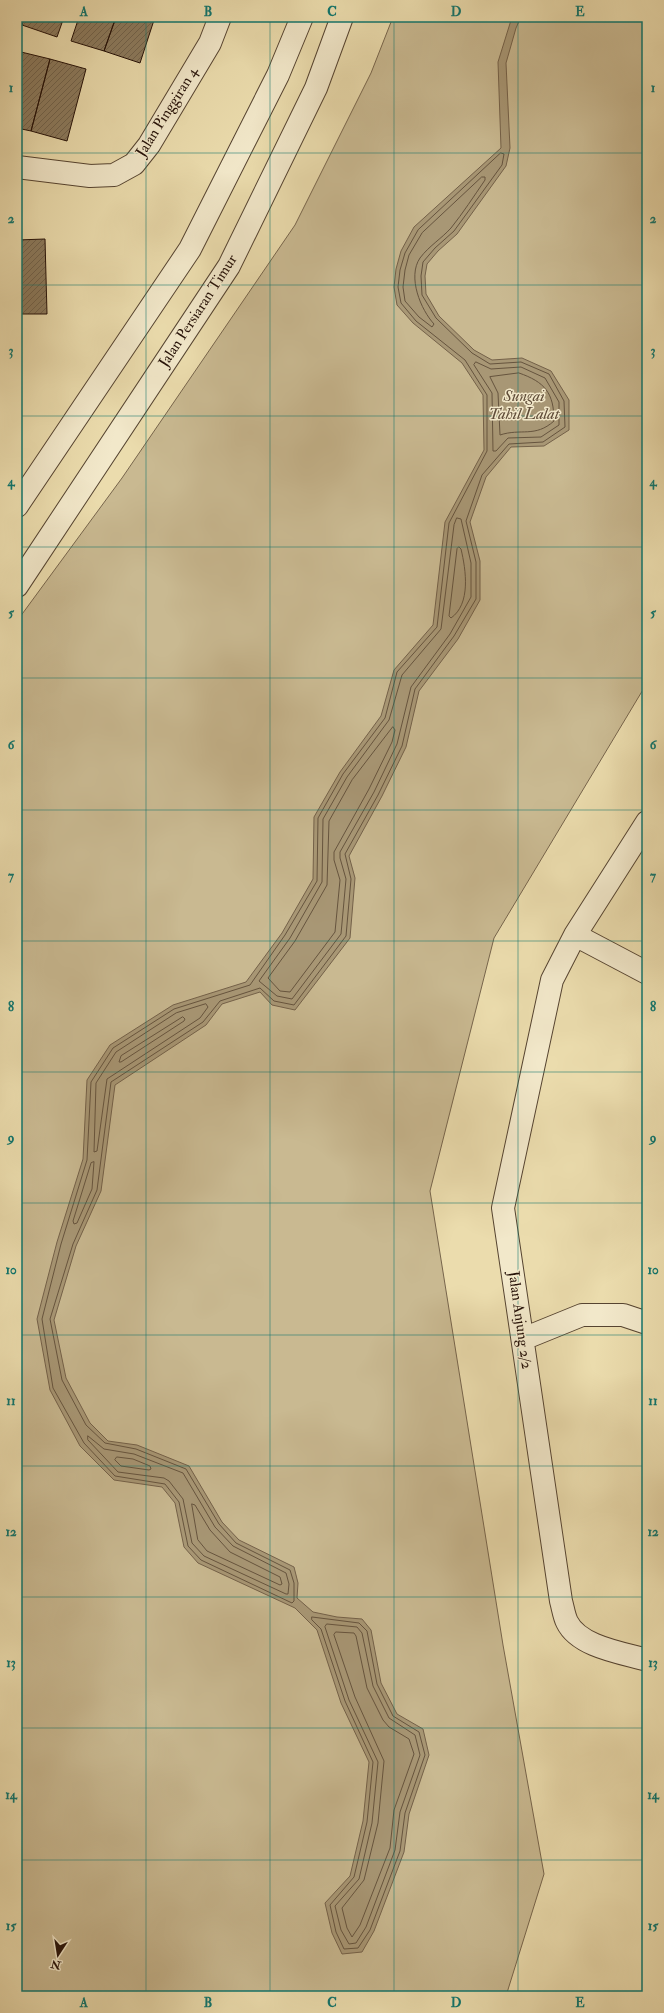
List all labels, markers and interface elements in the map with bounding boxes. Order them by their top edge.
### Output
text: A [79,4,89,20]
text: B [204,4,212,20]
text: C [327,4,337,20]
text: D [451,4,462,20]
text: E [575,4,585,20]
street label: Jalan Pinggiran 4 [131,63,204,162]
text: 1 [9,80,14,96]
text: 1 [651,80,656,96]
text: 2 [8,211,15,227]
text: 2 [650,211,657,227]
street label: Jalan Persiaran Timur [154,251,243,372]
text: 3 [9,343,14,359]
text: 3 [651,343,656,359]
water label: Sungai Tahil Lalat [489,386,561,424]
text: 4 [6,474,15,490]
text: 4 [648,474,657,490]
text: 5 [8,605,14,621]
text: 5 [650,605,656,621]
text: 6 [8,737,16,753]
text: 6 [650,737,658,753]
text: 7 [8,868,15,884]
text: 7 [650,868,657,884]
text: 8 [8,999,14,1015]
text: 8 [650,999,656,1015]
text: 9 [6,1130,15,1146]
text: 9 [648,1130,657,1146]
text: 10 [5,1262,17,1278]
text: 10 [647,1262,659,1278]
street label: Jalan Anjung 2/2 [503,1269,536,1371]
text: 11 [6,1393,16,1409]
text: 11 [648,1393,658,1409]
text: 12 [5,1524,17,1540]
text: 12 [647,1524,659,1540]
text: 13 [6,1655,16,1671]
text: 13 [648,1655,658,1671]
text: 14 [5,1787,18,1803]
text: 14 [647,1787,660,1803]
text: 15 [6,1918,16,1934]
text: 15 [648,1918,658,1934]
north arrow [38,1935,78,1975]
text: N [49,1957,63,1972]
text: A [79,1995,89,2011]
text: B [204,1995,212,2011]
text: C [327,1995,337,2011]
text: D [451,1995,462,2011]
text: E [575,1995,585,2011]

